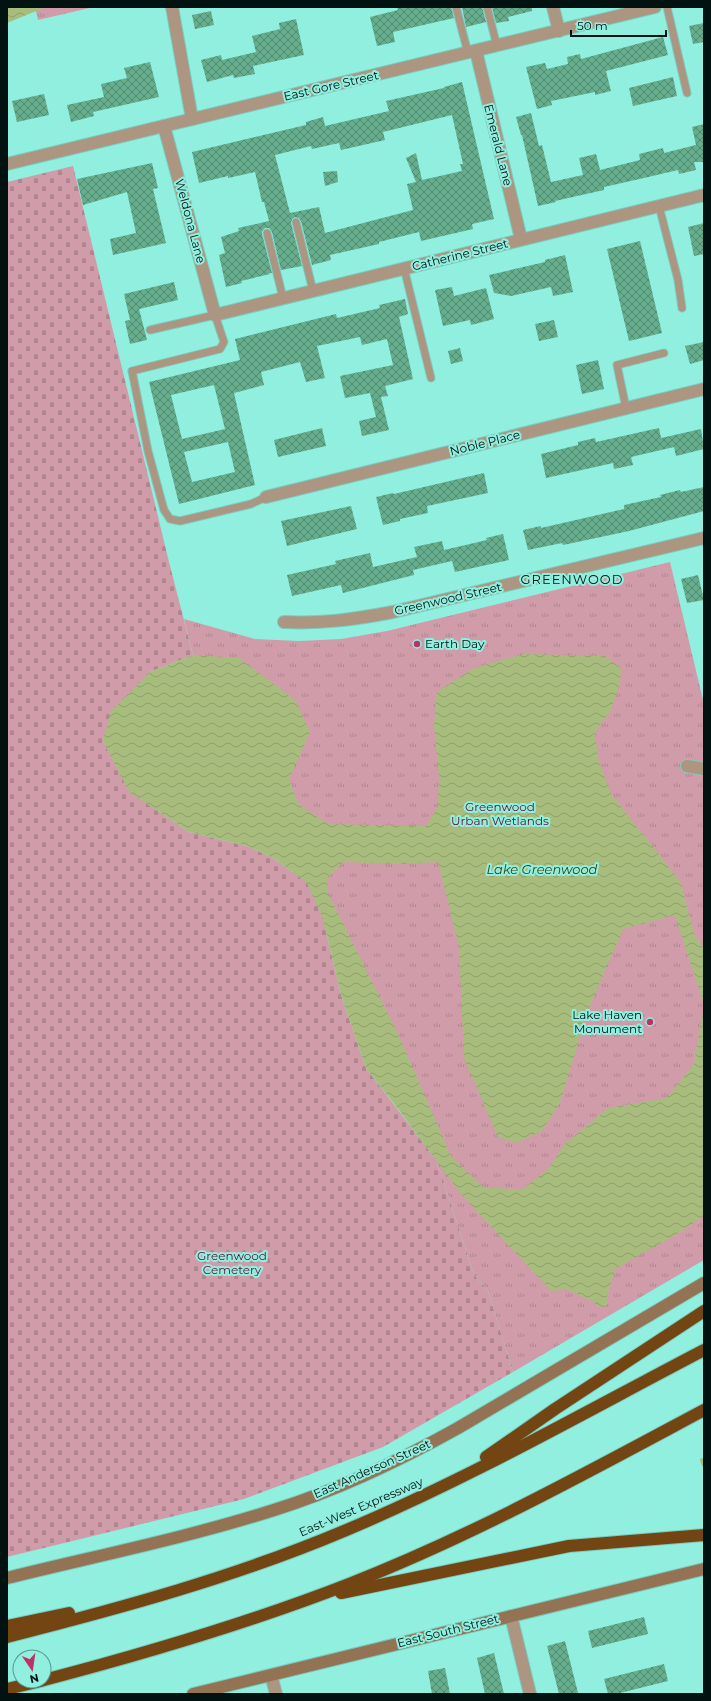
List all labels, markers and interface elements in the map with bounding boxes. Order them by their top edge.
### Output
scale bar [571,12,666,38]
text: 50 m [577,18,608,33]
street label: East Gore Street [282,67,380,104]
street label: Emerald Lane [481,103,516,187]
street label: Weldona Lane [172,177,209,265]
street label: Catherine Street [410,235,510,274]
street label: Noble Place [448,427,522,458]
district label: GREENWOOD [521,571,623,587]
street label: Greenwood Street [393,579,503,618]
place label: Earth Day [425,636,485,651]
marker: Earth Day [412,639,422,649]
park label: Greenwood Urban Wetlands [451,799,549,828]
water label: Lake Greenwood [487,861,598,877]
place label: Lake Haven Monument [572,1007,642,1036]
marker: Lake Haven Monument [645,1017,655,1027]
park label: Greenwood Cemetery [197,1248,267,1277]
street label: East Anderson Street [311,1436,433,1501]
street label: East-West Expressway [297,1473,426,1539]
street label: East South Street [395,1611,500,1650]
north arrow [12,1649,52,1689]
text: N [28,1671,40,1687]

